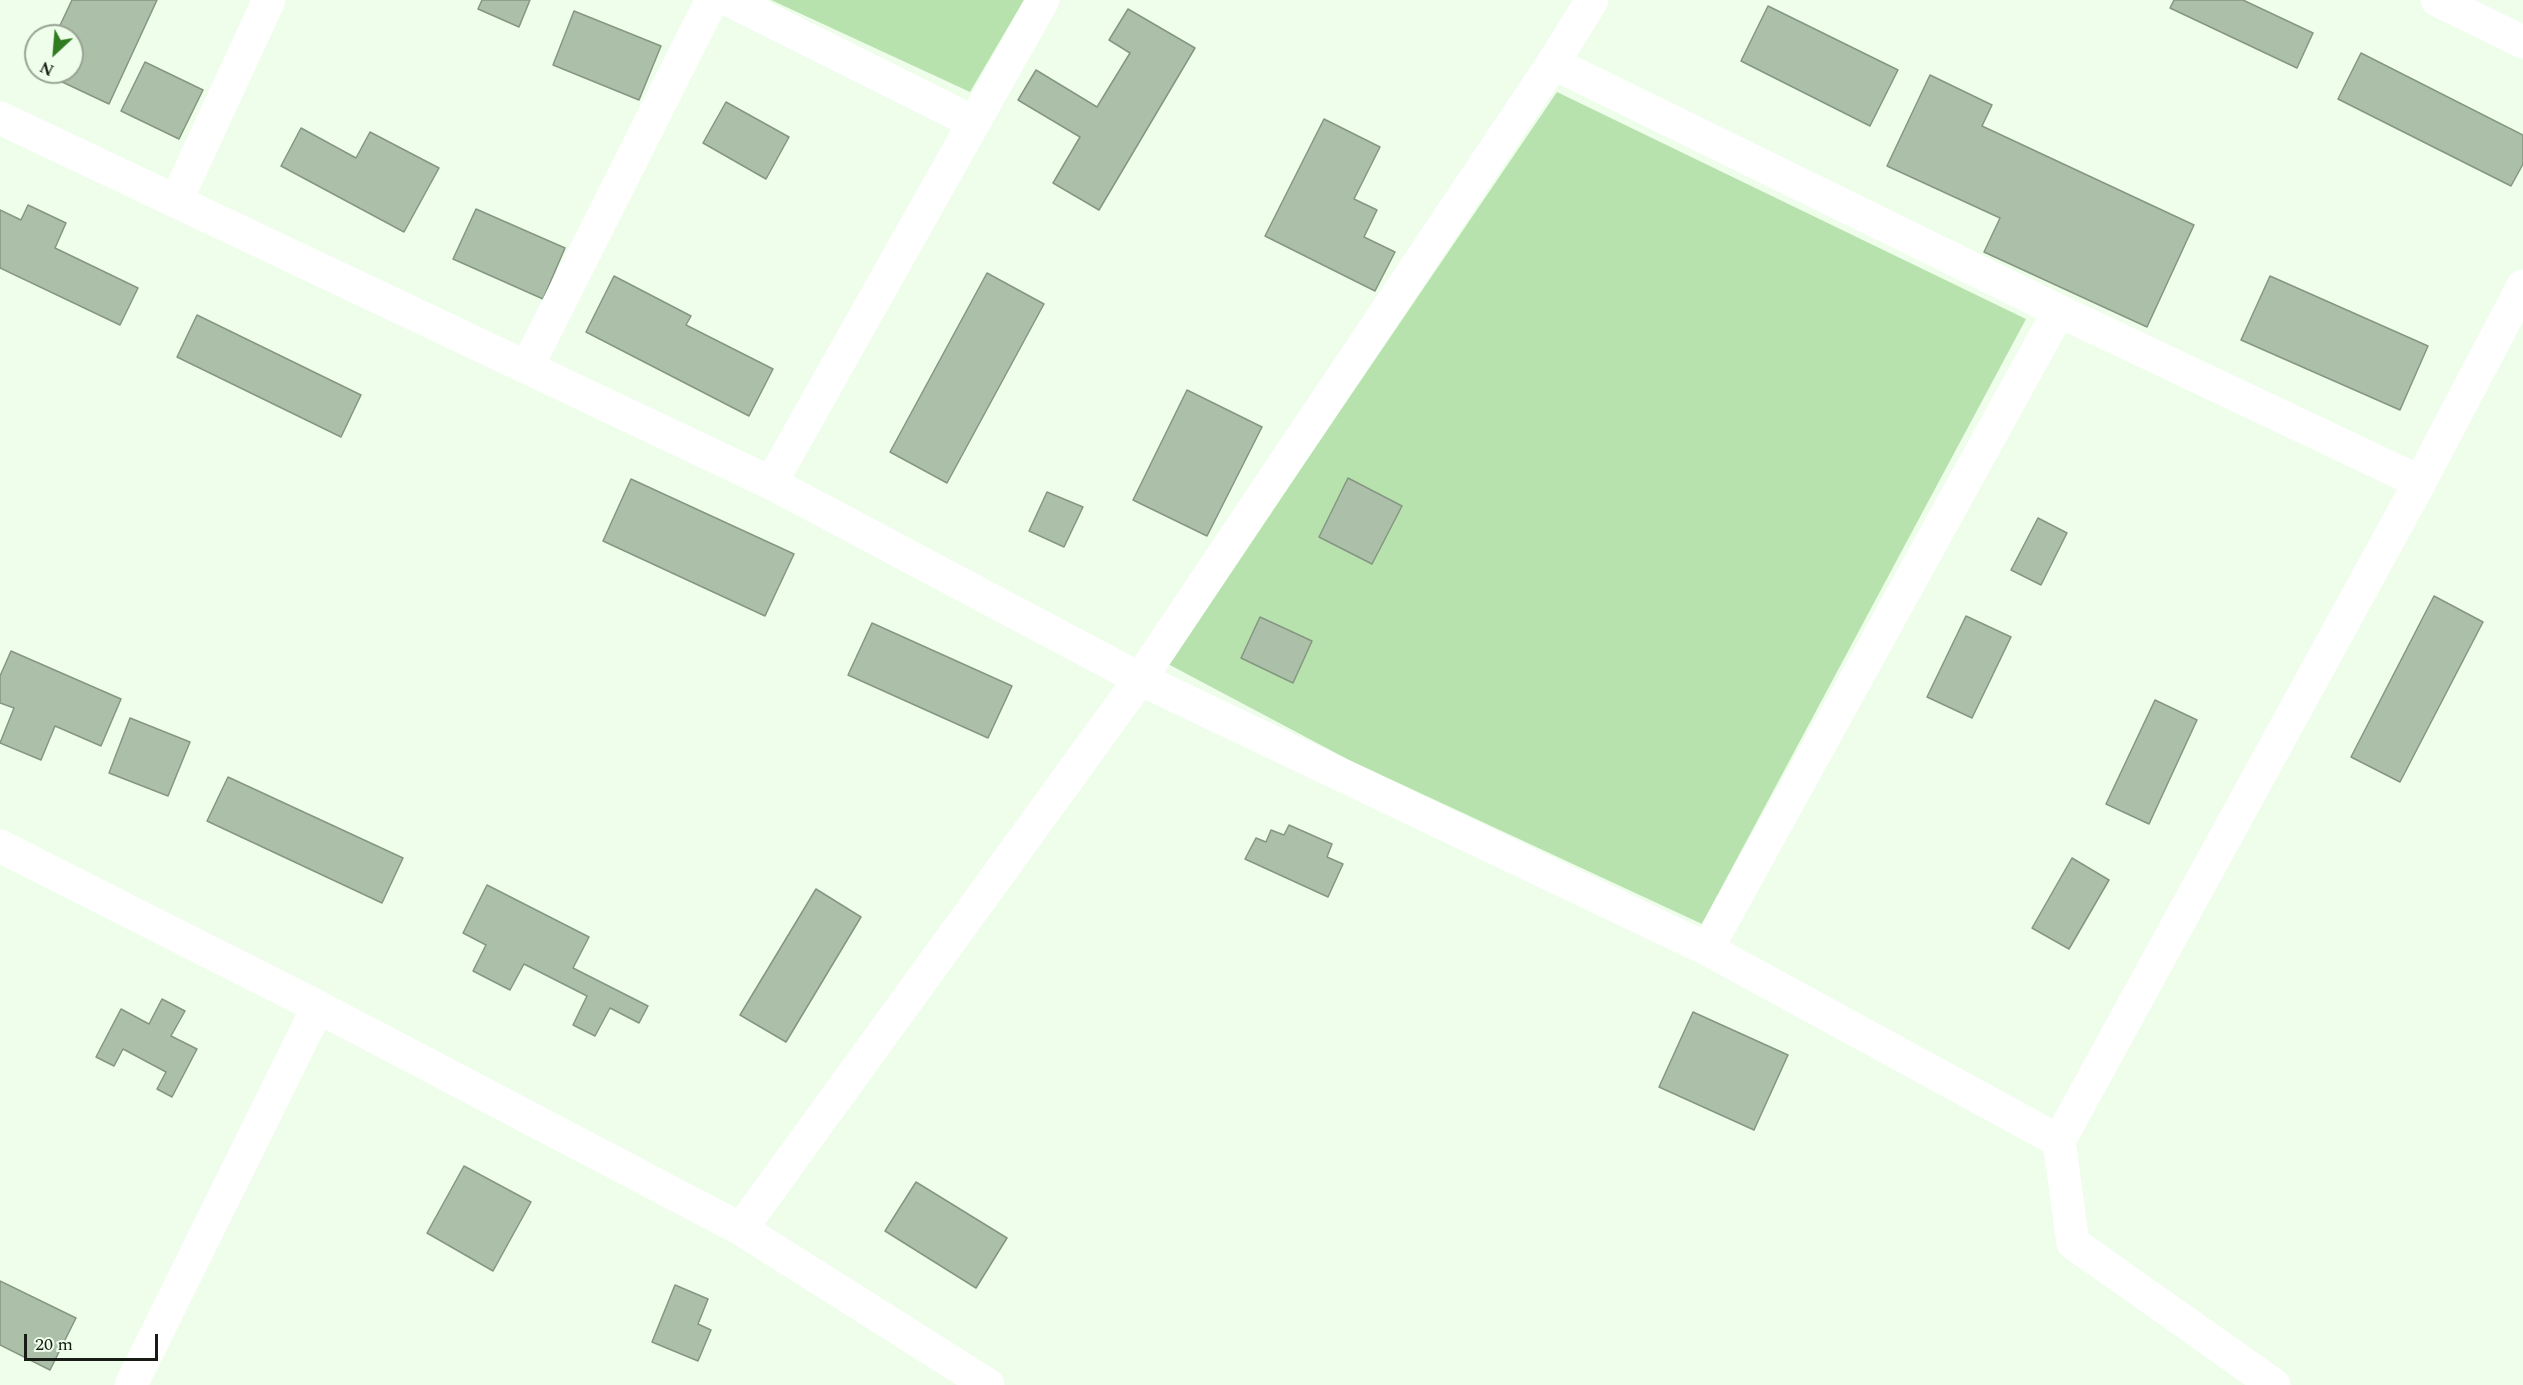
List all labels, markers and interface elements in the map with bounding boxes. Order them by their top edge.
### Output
north arrow [24,24,84,84]
text: N [36,55,58,82]
scale bar [27,1322,160,1360]
text: 20 m [35,1331,73,1358]

